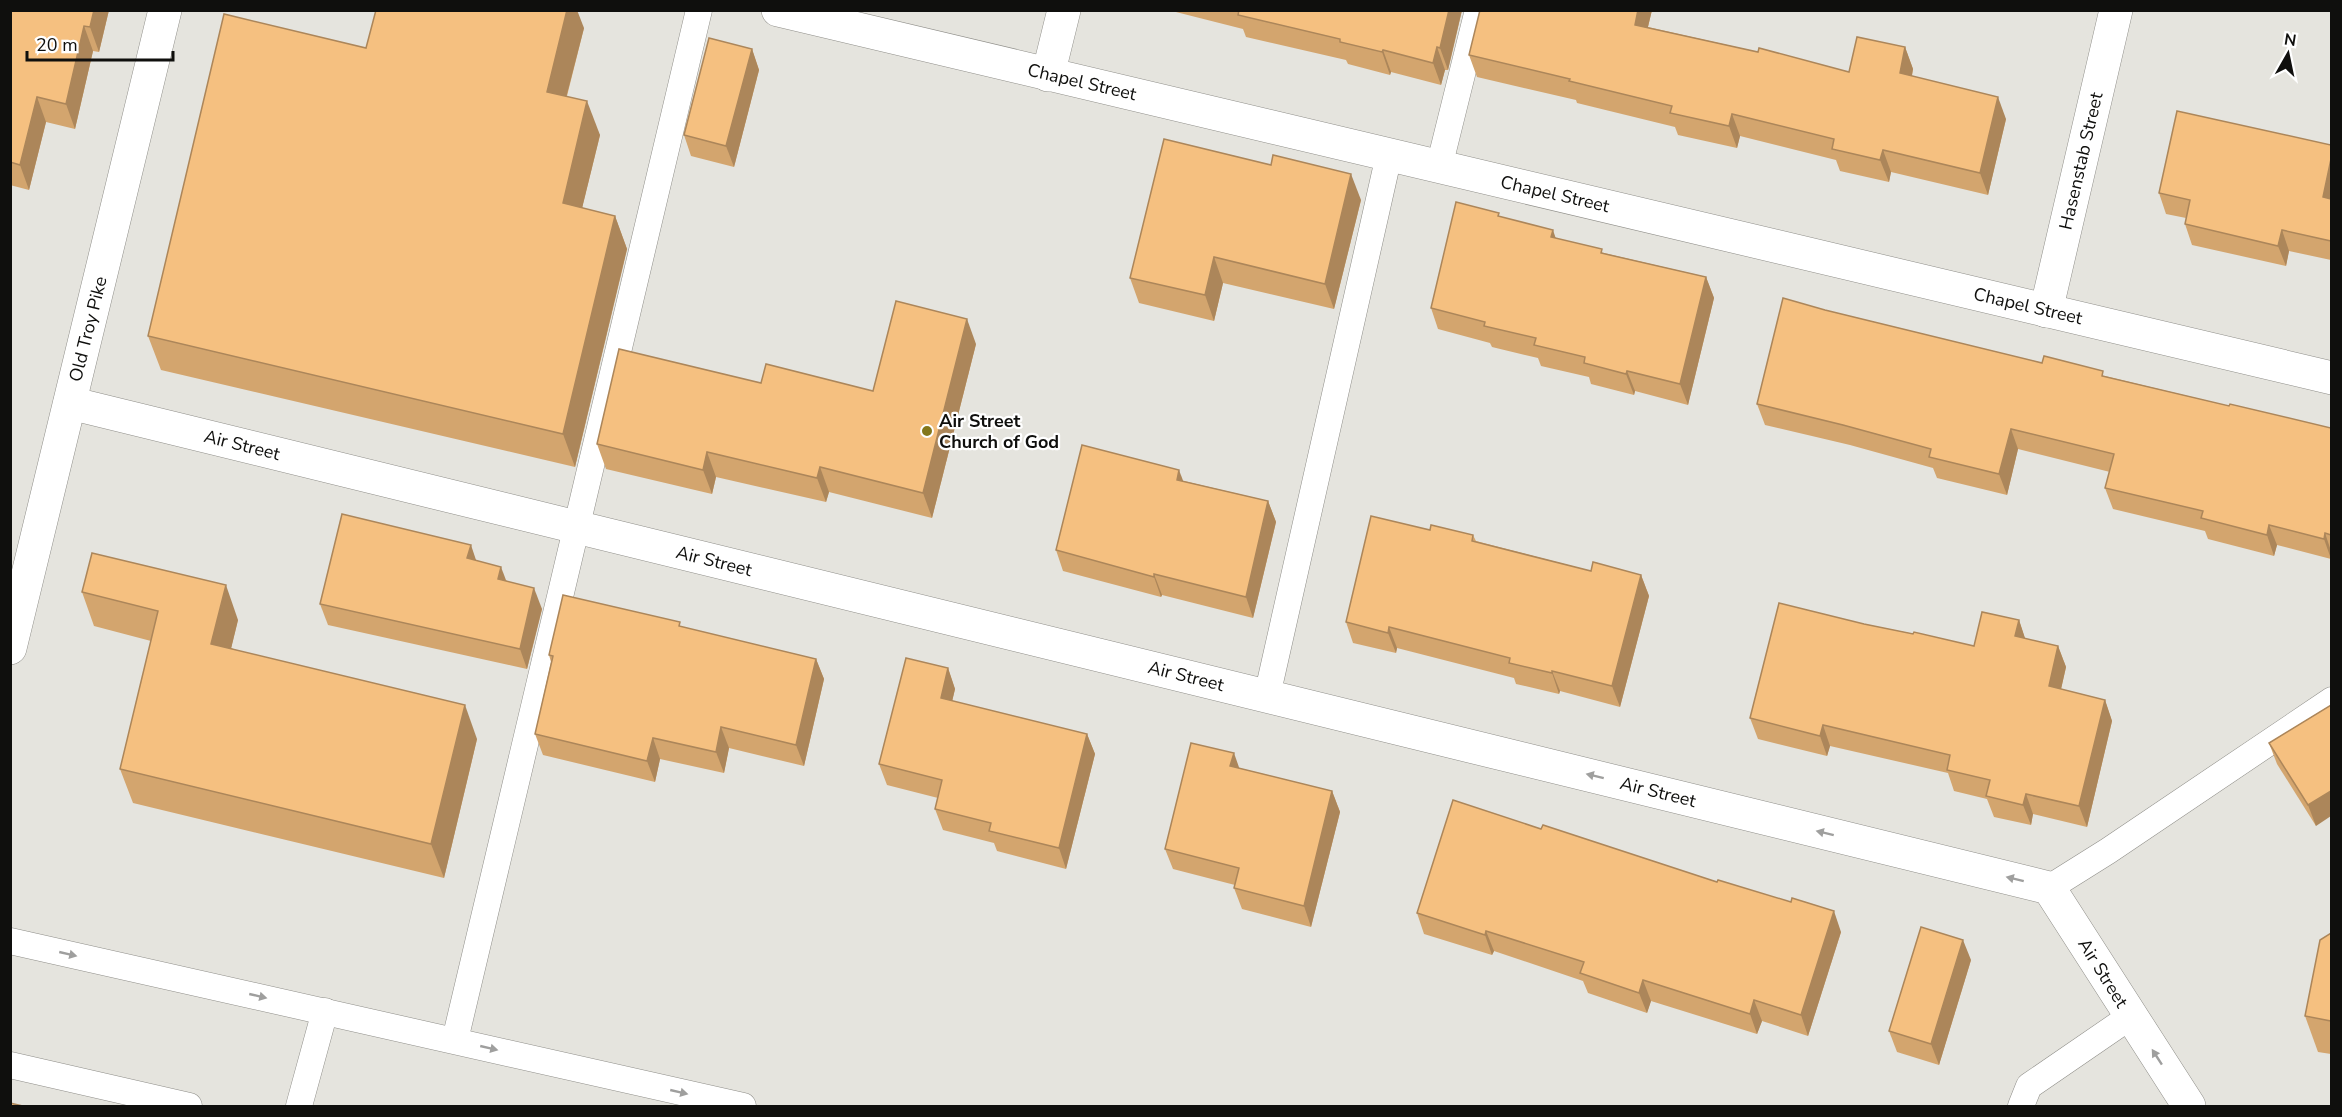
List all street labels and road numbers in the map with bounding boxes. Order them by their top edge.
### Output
street label: Chapel Street [1025,58,1139,106]
street label: Hasenstab Street [2054,89,2109,232]
street label: Chapel Street [1498,170,1612,218]
street label: Old Troy Pike [63,274,113,384]
street label: Chapel Street [1971,282,2085,330]
street label: Air Street [202,424,283,466]
street label: Air Street [674,540,755,582]
street label: Air Street [1146,655,1227,697]
street label: Air Street [1618,771,1699,813]
street label: Air Street [2072,934,2134,1013]

